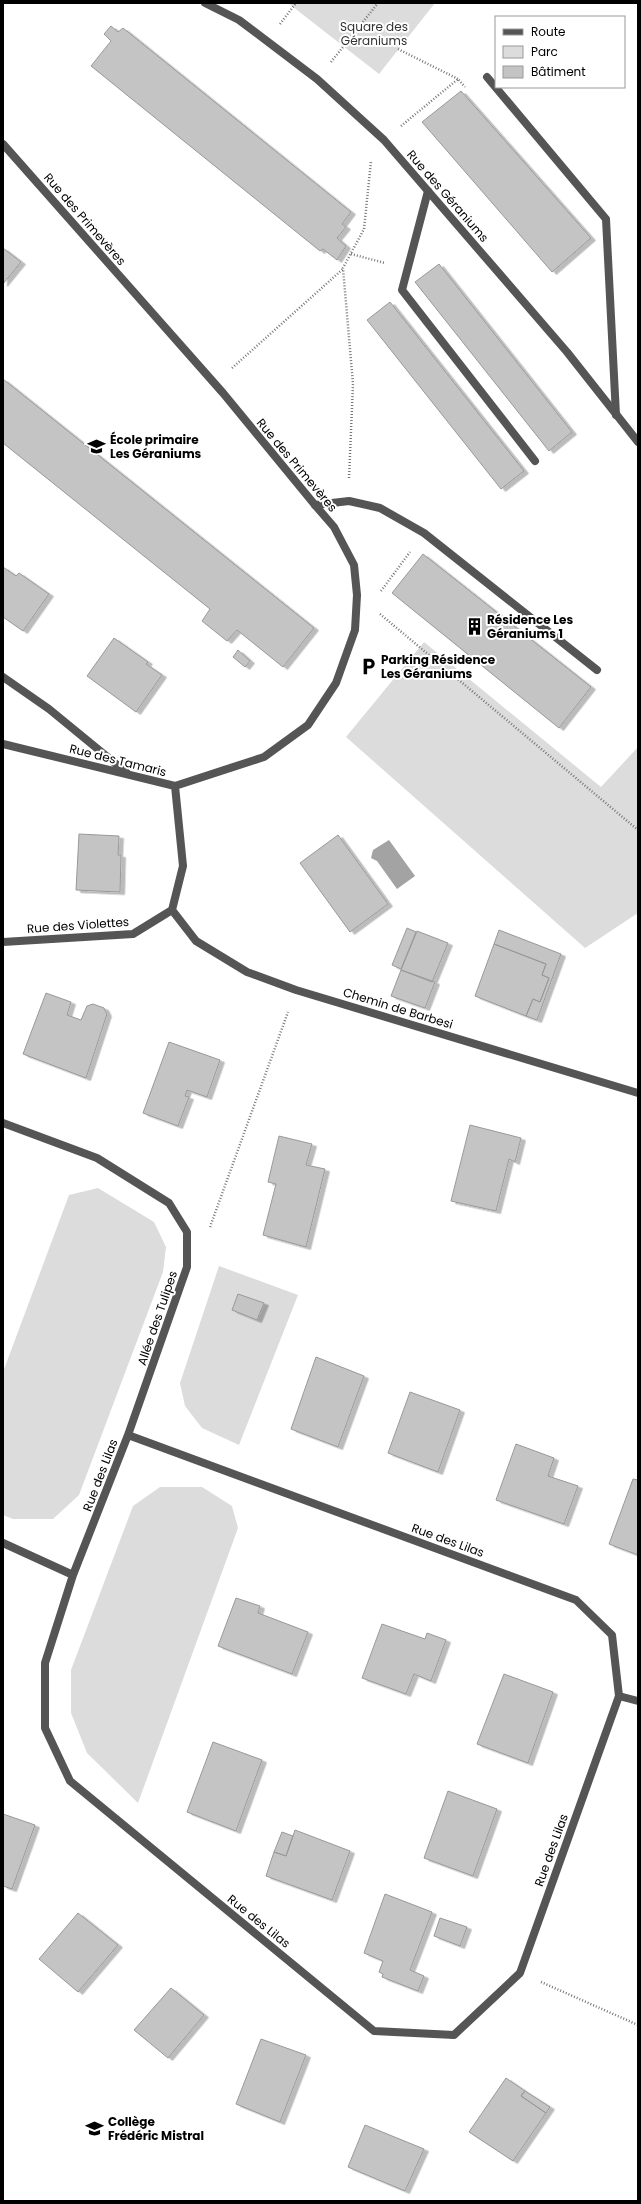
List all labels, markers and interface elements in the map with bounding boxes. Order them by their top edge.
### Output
legend [495,16,625,88]
park label: Square des Géraniums [340,18,408,49]
text: Route [531,23,565,40]
text: Parc [531,43,558,60]
text: Bâtiment [531,63,586,80]
street label: Rue des Géraniums [403,146,493,246]
street label: Rue des Primevères [40,169,130,269]
street label: Rue des Primevères [253,415,341,515]
place label: École primaire Les Géraniums [110,431,202,462]
school or university icon: École primaire Les Géraniums [87,436,107,456]
place label: Résidence Les Géraniums 1 [487,611,573,642]
building icon: Résidence Les Géraniums 1 [464,616,484,636]
place label: Parking Résidence Les Géraniums [381,651,496,682]
parking icon: Parking Résidence Les Géraniums [358,656,378,676]
street label: Rue des Tamaris [68,740,168,780]
street label: Rue des Violettes [26,913,130,937]
street label: Chemin de Barbesi [341,983,455,1033]
street label: Allée des Tulipes [133,1268,181,1368]
street label: Rue des Lilas [78,1436,122,1514]
street label: Rue des Lilas [409,1519,487,1561]
street label: Rue des Lilas [530,1811,572,1889]
street label: Rue des Lilas [224,1890,294,1952]
place label: Collège Frédéric Mistral [108,2113,204,2144]
school or university icon: Collège Frédéric Mistral [85,2118,105,2138]

